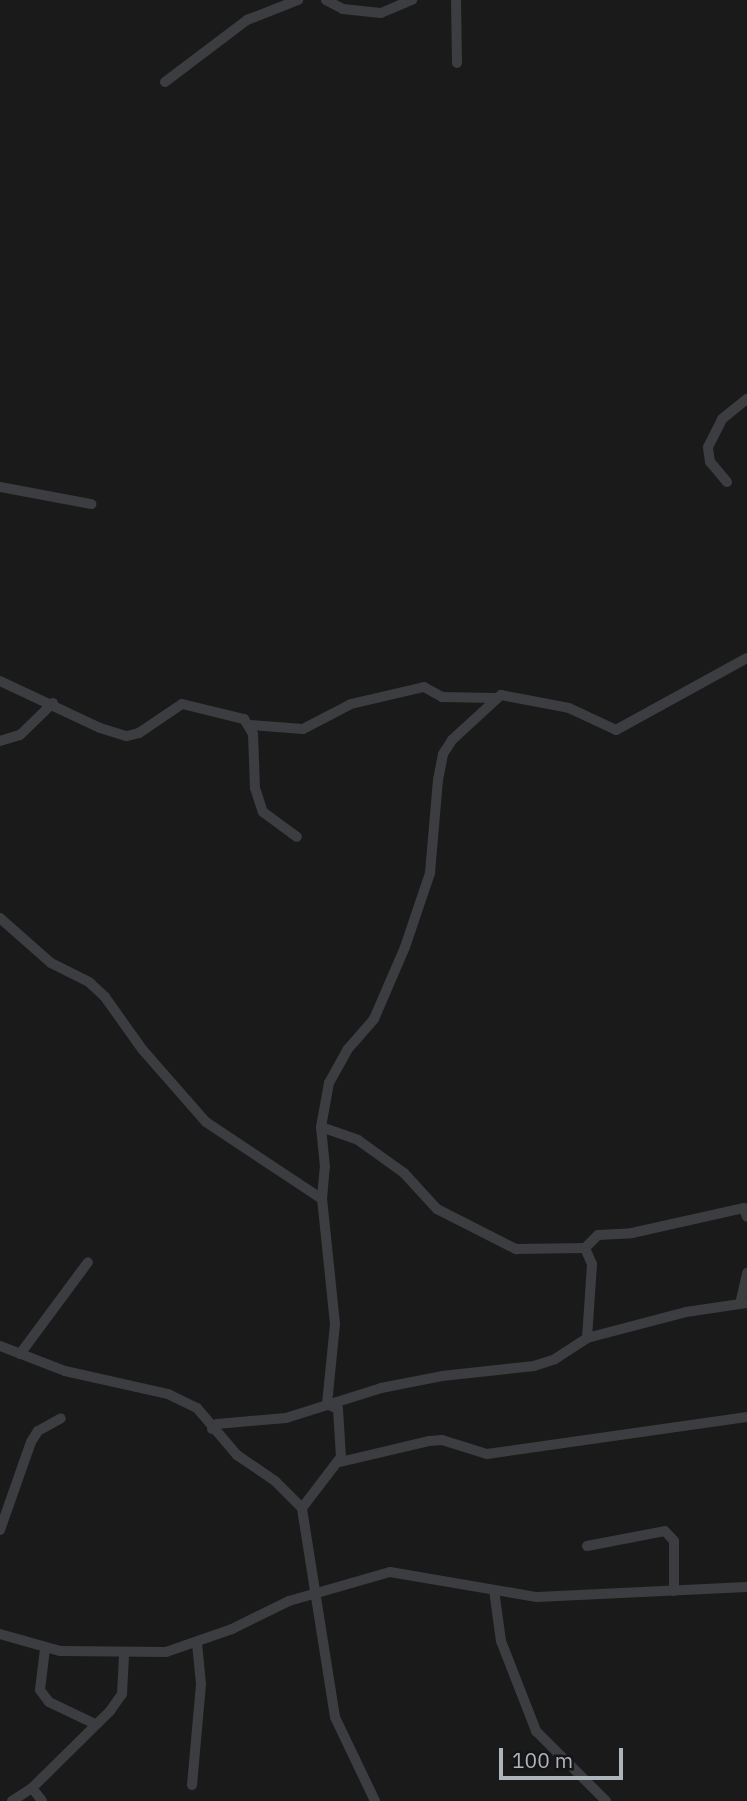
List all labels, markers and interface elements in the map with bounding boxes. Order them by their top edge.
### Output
scale bar [502,1734,626,1778]
text: 100 m [512,1746,573,1774]

